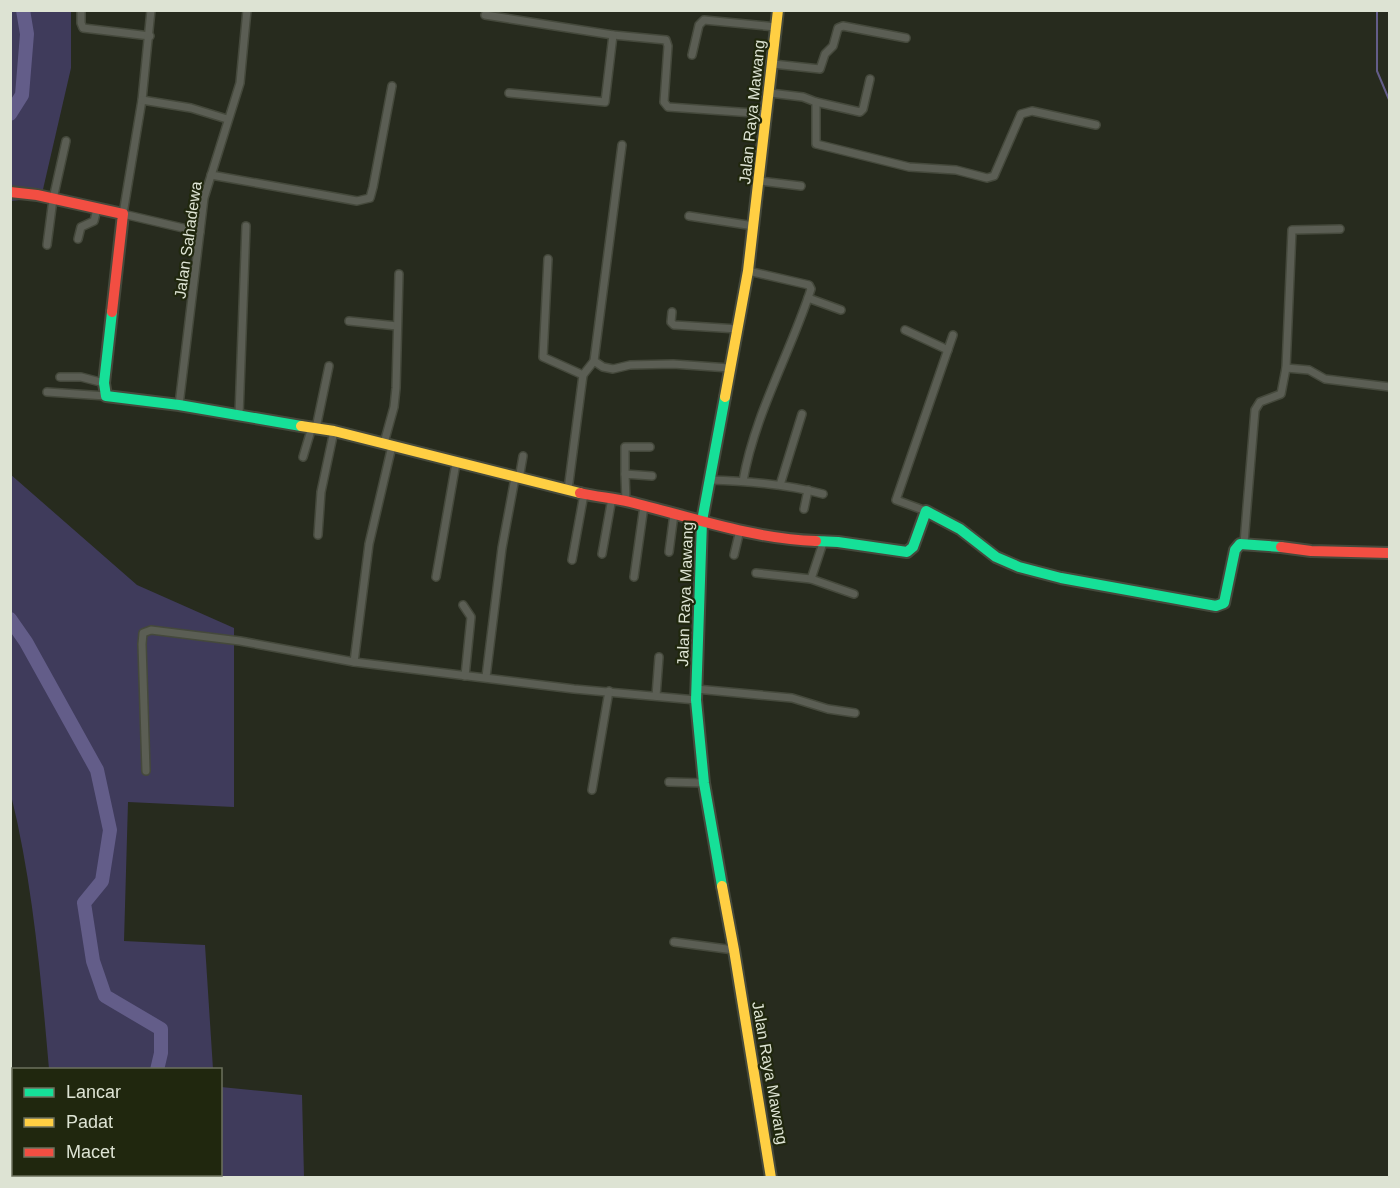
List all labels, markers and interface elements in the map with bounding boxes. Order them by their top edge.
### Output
street label: Jalan Raya Mawang [736,39,768,185]
street label: Jalan Sahadewa [171,180,205,300]
street label: Jalan Raya Mawang [674,521,696,667]
street label: Jalan Raya Mawang [749,1000,791,1146]
legend [12,1068,222,1176]
text: Lancar [66,1082,121,1102]
text: Padat [66,1112,113,1132]
text: Macet [66,1142,115,1162]

